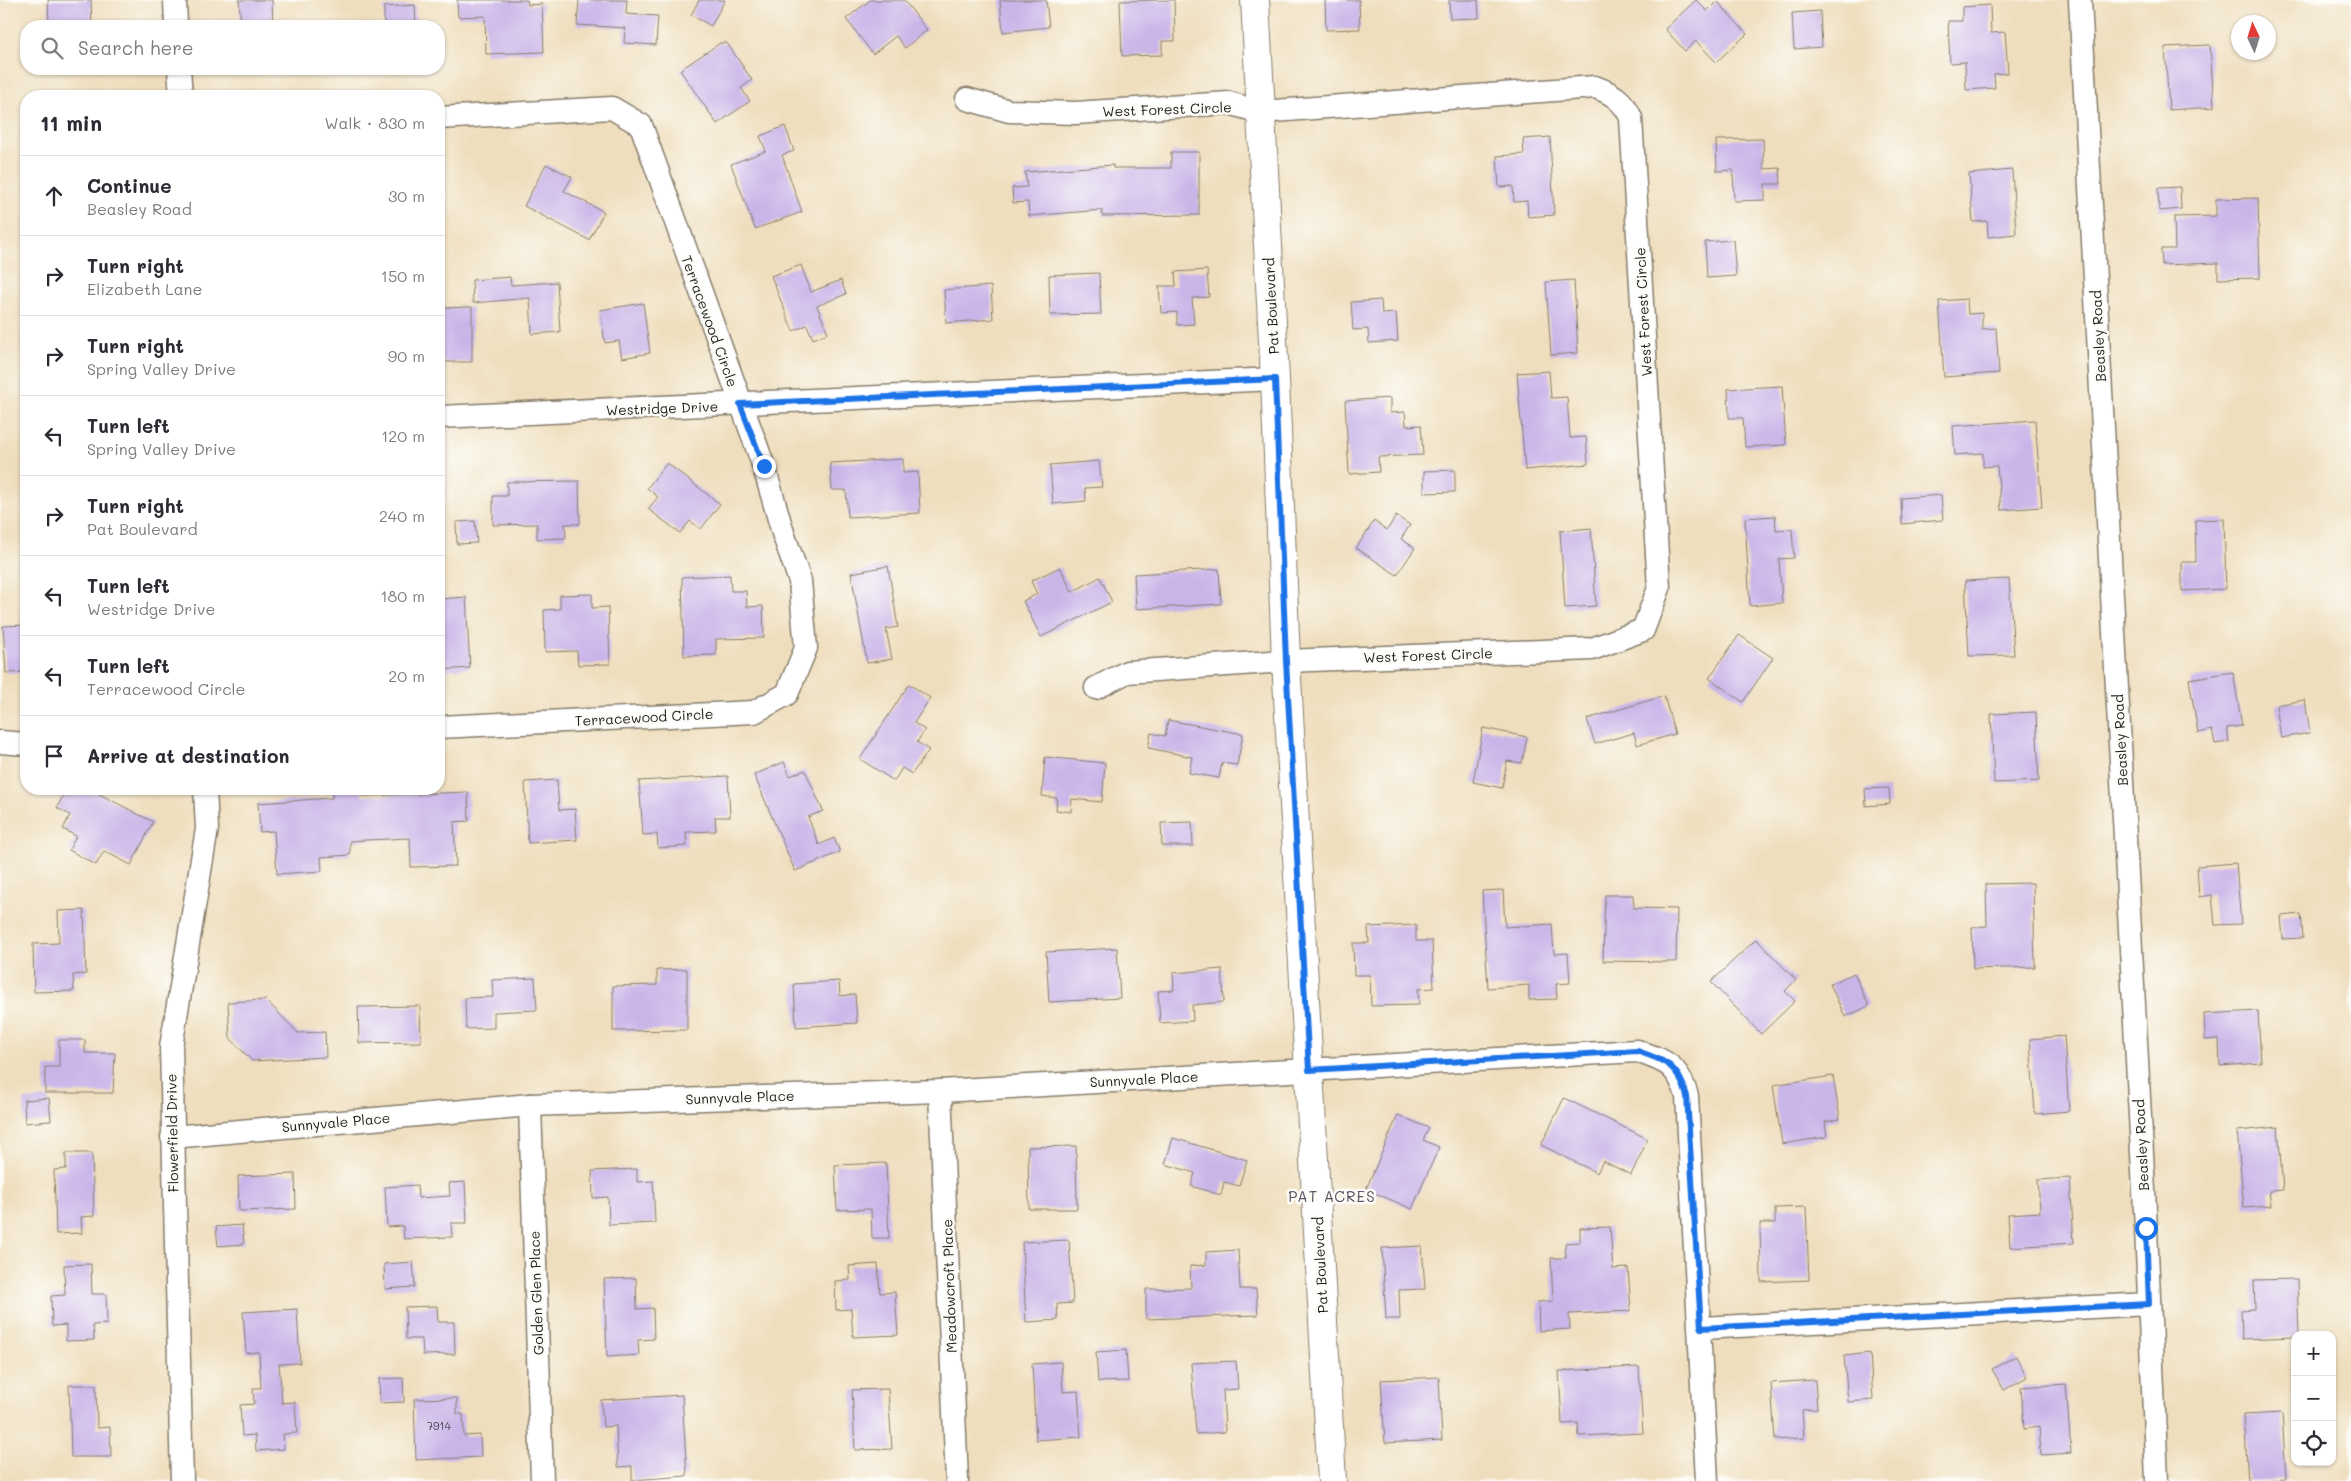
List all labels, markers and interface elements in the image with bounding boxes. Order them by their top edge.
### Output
north arrow [2231,15,2276,60]
search box [20,20,445,75]
icon: search [38,34,66,62]
text: Search here [78,35,194,60]
street label: West Forest Circle [1102,97,1232,121]
text: 11 min [40,109,102,136]
text: Walk · 830 m [324,112,425,133]
text: Continue [87,173,172,198]
icon: ahead [40,182,68,210]
text: 30 m [388,185,425,206]
text: Beasley Road [87,198,192,219]
street label: West Forest Circle [1630,247,1656,377]
text: Turn right [87,253,184,278]
street label: Terracewood Circle [677,253,743,389]
street label: Pat Boulevard [1259,257,1283,355]
icon: right [40,262,68,290]
text: 150 m [381,265,425,286]
text: Elizabeth Lane [87,278,202,299]
street label: Beasley Road [2086,290,2110,382]
text: Turn right [87,333,184,358]
icon: right [40,342,68,370]
text: 90 m [388,345,425,366]
text: Spring Valley Drive [87,358,236,379]
street label: Westridge Drive [606,397,718,419]
text: Turn left [87,413,170,438]
icon: left [40,422,68,450]
text: 120 m [381,425,425,446]
text: Spring Valley Drive [87,438,236,459]
route end [753,455,776,478]
text: Turn right [87,493,184,518]
icon: right [40,502,68,530]
text: 240 m [379,505,425,526]
text: Pat Boulevard [87,518,198,539]
text: Turn left [87,573,170,598]
icon: left [40,582,68,610]
text: 180 m [380,585,425,606]
text: Westridge Drive [87,598,215,619]
street label: West Forest Circle [1363,643,1493,667]
text: Turn left [87,653,170,678]
icon: left [40,662,68,690]
text: 20 m [388,665,425,686]
text: Terracewood Circle [87,678,246,699]
street label: Beasley Road [2108,694,2132,786]
street label: Terracewood Circle [574,704,714,730]
icon: arrive [40,742,68,770]
text: Arrive at destination [87,743,290,768]
street label: Sunnyvale Place [1089,1067,1199,1091]
street label: Flowerfield Drive [161,1074,183,1192]
street label: Sunnyvale Place [685,1086,795,1108]
street label: Beasley Road [2129,1099,2153,1191]
street label: Sunnyvale Place [281,1108,391,1136]
district label: PAT ACRES [1288,1186,1376,1206]
street label: Pat Boulevard [1308,1216,1332,1314]
route start [2135,1217,2158,1240]
street label: Meadowcroft Place [937,1219,961,1353]
street label: Golden Glen Place [524,1230,548,1356]
map controls [2291,1331,2336,1466]
button: + [2291,1331,2336,1376]
button: − [2291,1376,2336,1421]
house number: 7914 [427,1418,452,1433]
button: locate [2291,1421,2336,1466]

